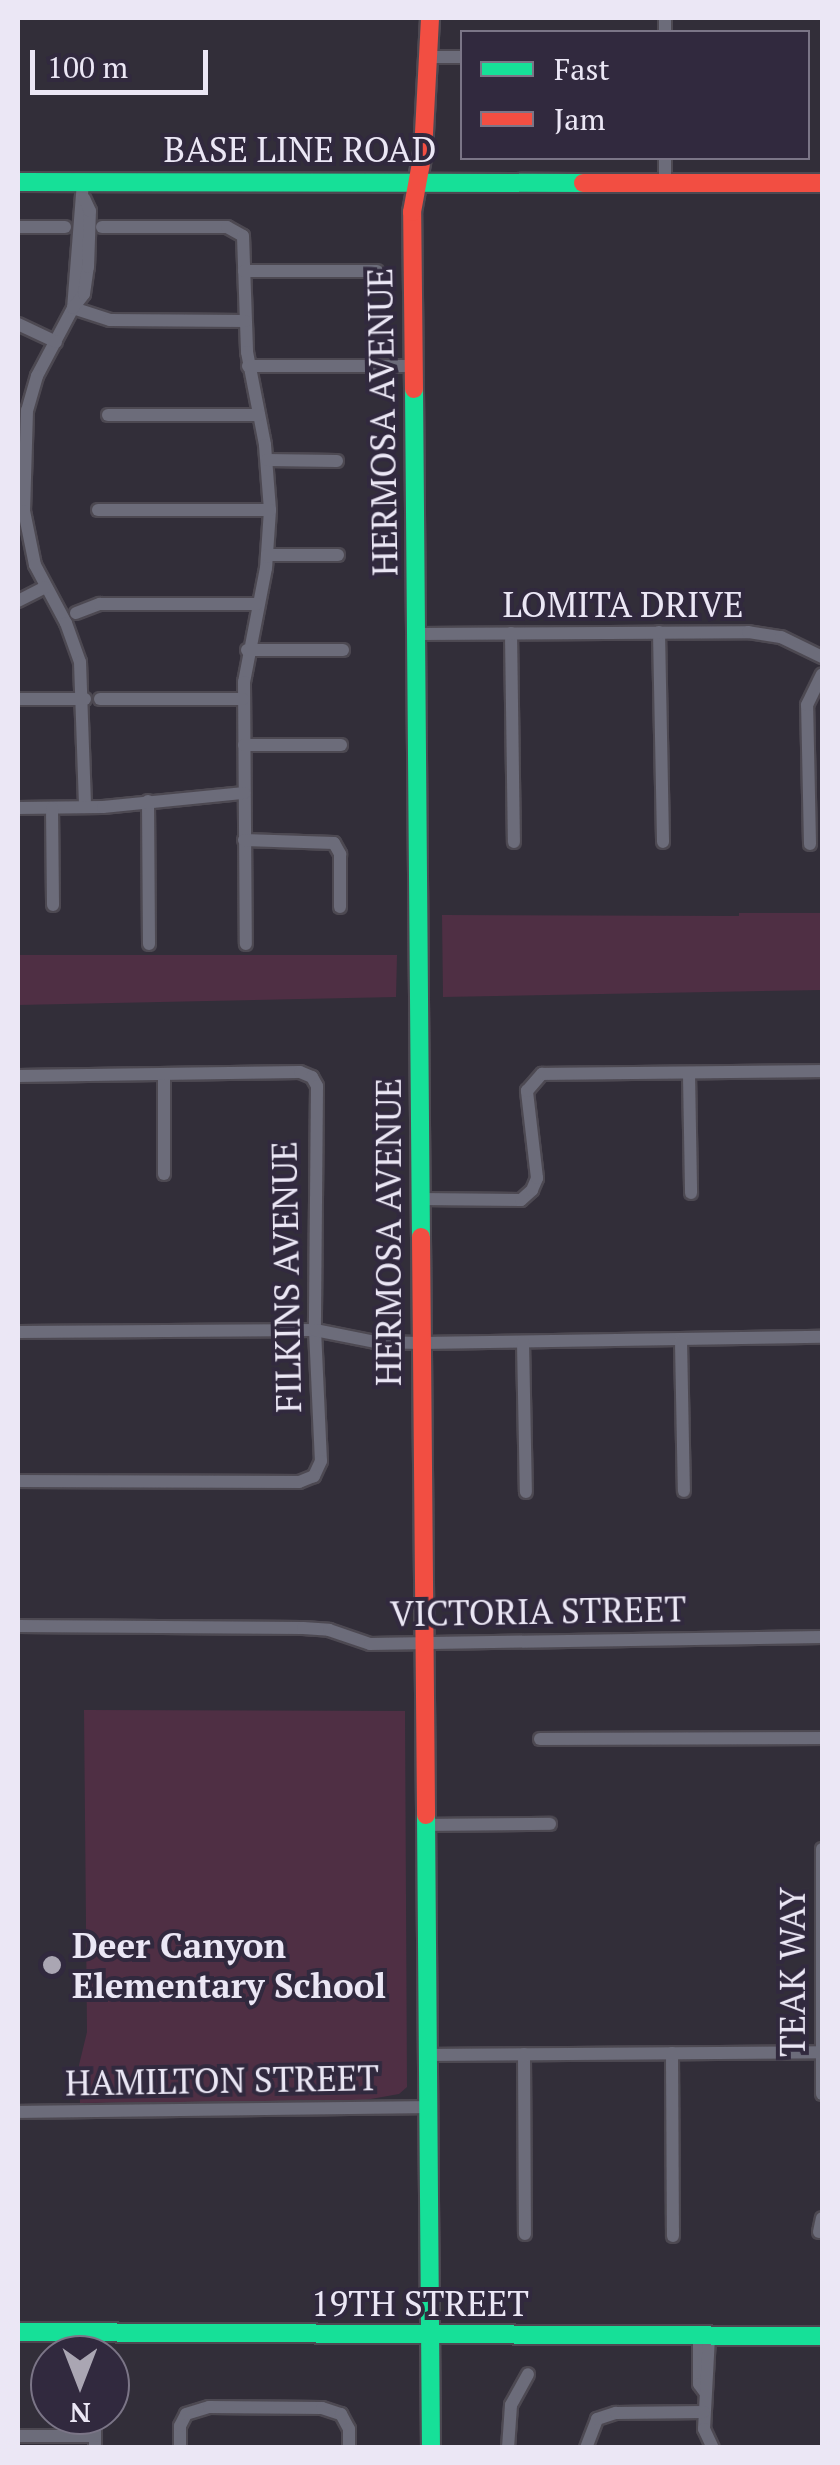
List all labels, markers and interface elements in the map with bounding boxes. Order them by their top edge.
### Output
scale bar [35,30,212,92]
legend [460,30,810,160]
text: 100 m [47,47,128,87]
text: Fast [554,49,610,89]
text: Jam [554,99,605,139]
street label: BASE LINE ROAD [164,128,436,170]
street label: HERMOSA AVENUE [358,267,406,577]
street label: LOMITA DRIVE [502,583,744,625]
street label: HERMOSA AVENUE [367,1077,409,1387]
street label: FILKINS AVENUE [263,1140,309,1414]
street label: VICTORIA STREET [389,1587,687,1635]
street label: TEAK WAY [771,1887,813,2057]
place label: Deer Canyon Elementary School [72,1924,386,2006]
marker: Deer Canyon Elementary School [41,1954,63,1976]
street label: HAMILTON STREET [65,2056,379,2104]
street label: 19TH STREET [311,2282,529,2324]
north arrow [30,2335,130,2435]
text: N [69,2395,91,2432]

